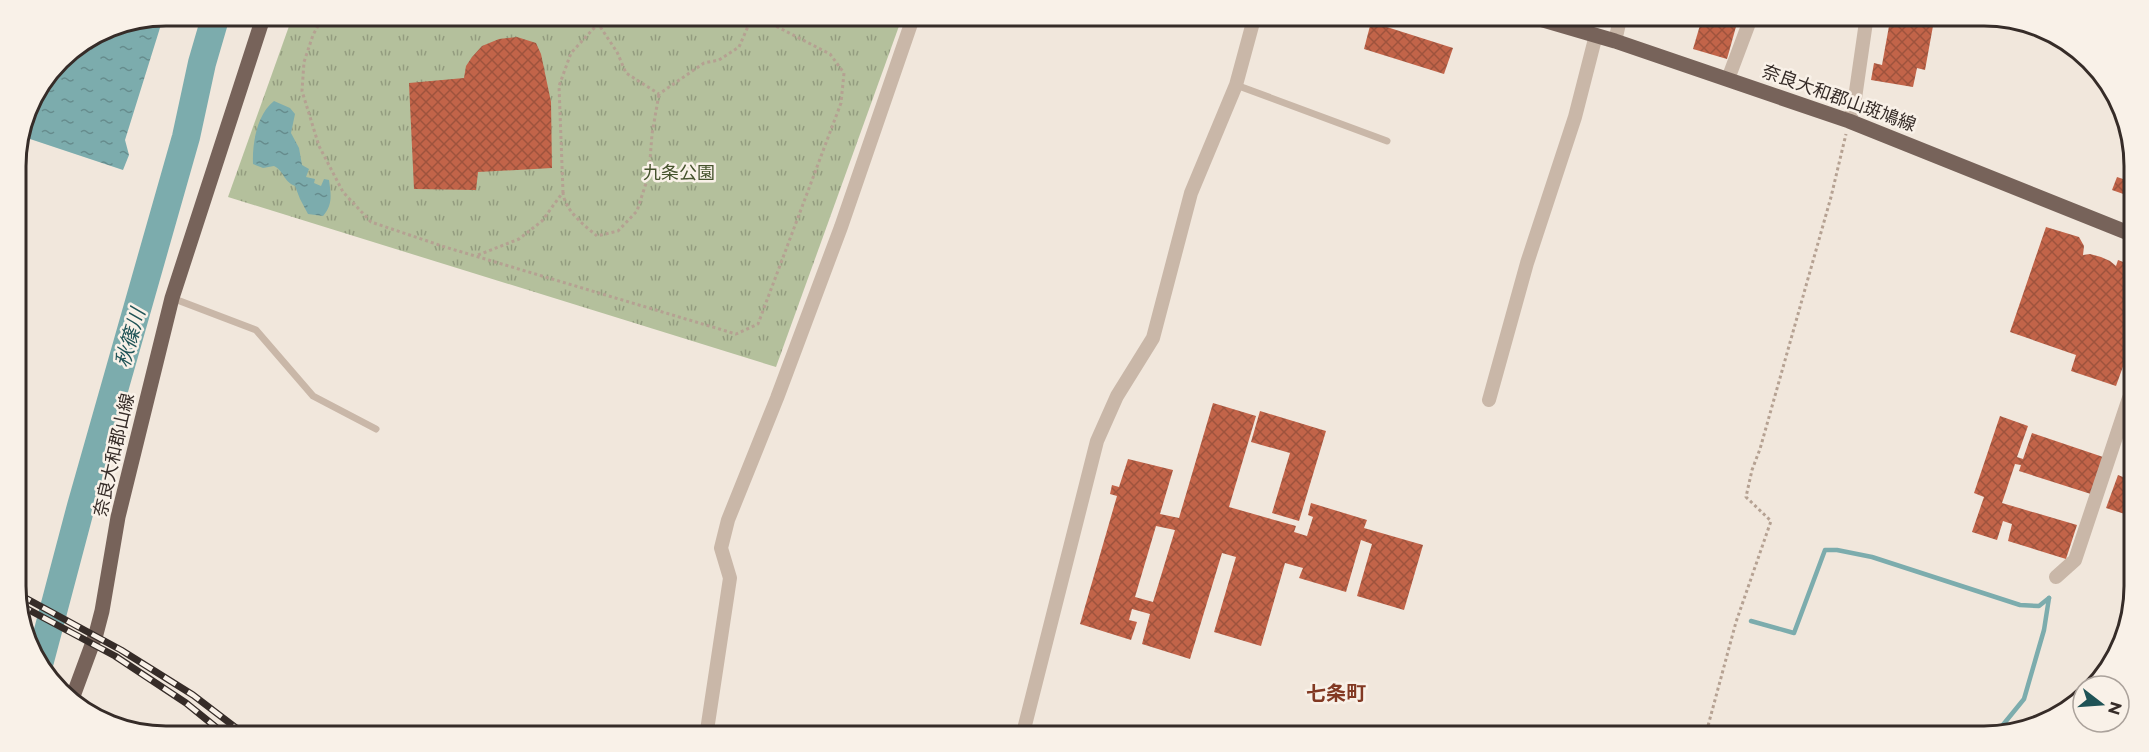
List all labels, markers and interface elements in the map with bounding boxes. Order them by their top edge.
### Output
street label: 奈良大和郡山斑鳩線 [1759,60,1919,136]
park label: 九条公園 [643,162,715,184]
water label: 秋篠川 [110,304,150,370]
street label: 奈良大和郡山線 [89,391,139,519]
north arrow [2071,674,2131,734]
district label: 七条町 [1306,681,1366,705]
text: N [2104,699,2126,717]

